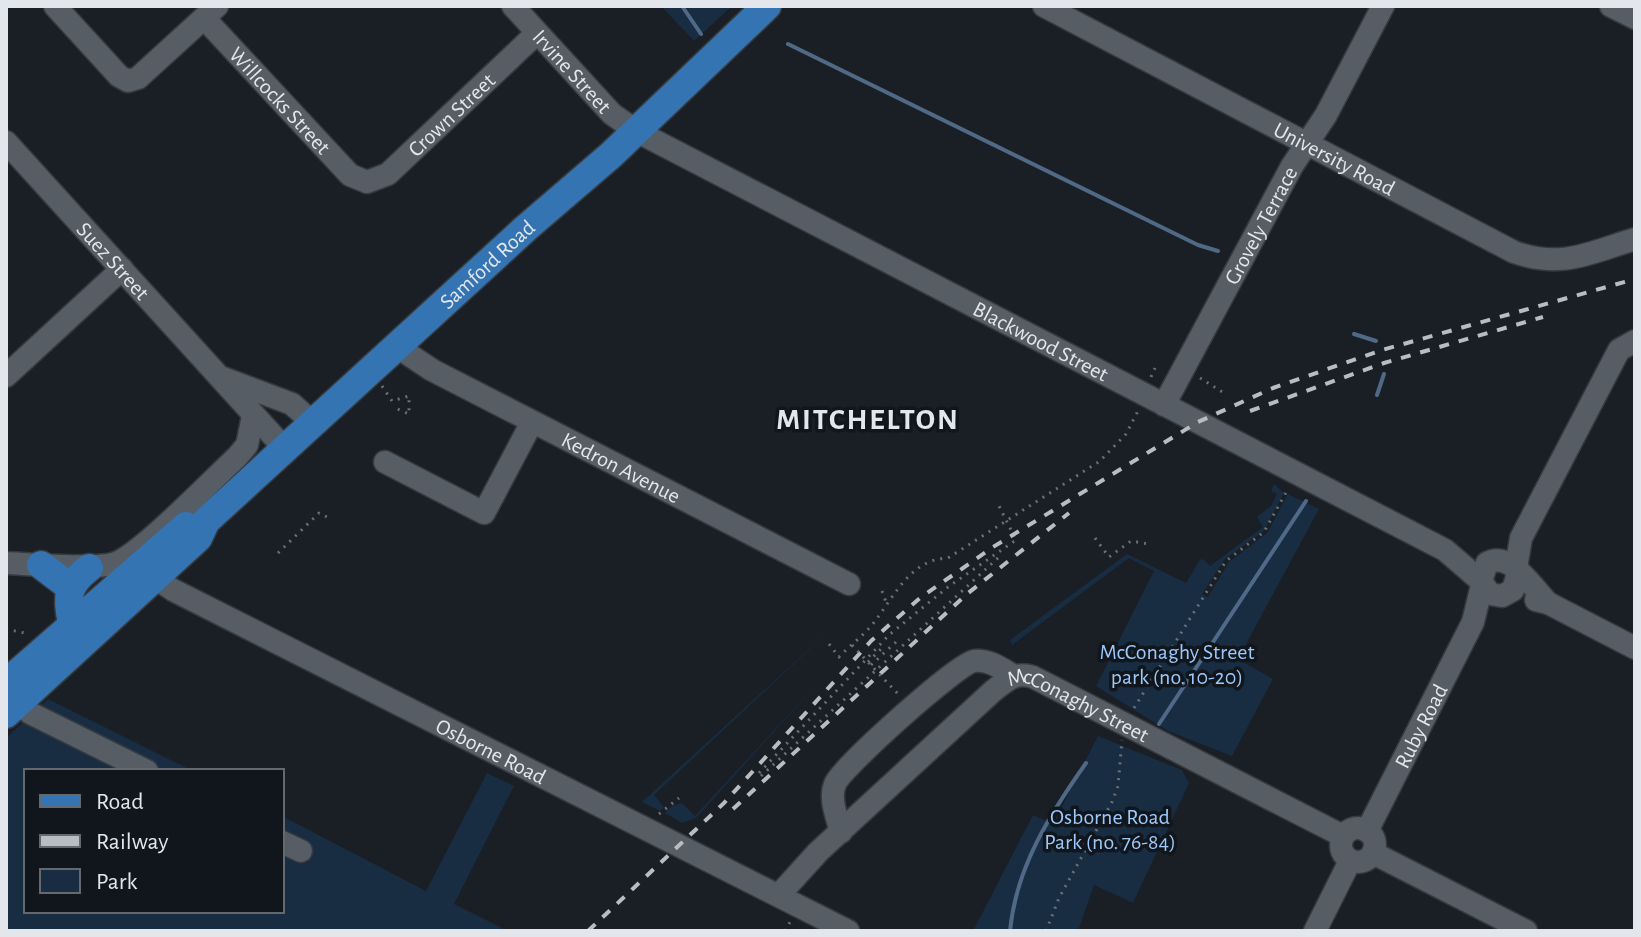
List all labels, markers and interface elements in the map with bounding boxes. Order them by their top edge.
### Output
street label: Irvine Street [528,26,615,118]
street label: Willcocks Street [225,43,334,158]
street label: Crown Street [404,69,499,161]
street label: University Road [1270,118,1398,200]
street label: Grovely Terrace [1221,163,1302,288]
street label: Samford Road [436,216,539,313]
street label: Suez Street [72,218,153,304]
street label: Blackwood Street [969,298,1112,386]
district label: MITCHELTON [776,405,960,435]
street label: Kedron Avenue [558,429,684,507]
park label: McConaghy Street park (no. 10-20) [1099,641,1255,688]
street label: McConaghy Street [1004,664,1152,747]
street label: Ruby Road [1391,681,1452,772]
street label: Osborne Road [432,715,549,789]
legend [24,769,284,913]
text: Road [96,790,144,814]
park label: Osborne Road Park (no. 76-84) [1044,806,1176,853]
text: Railway [96,830,168,854]
text: Park [96,870,137,894]

